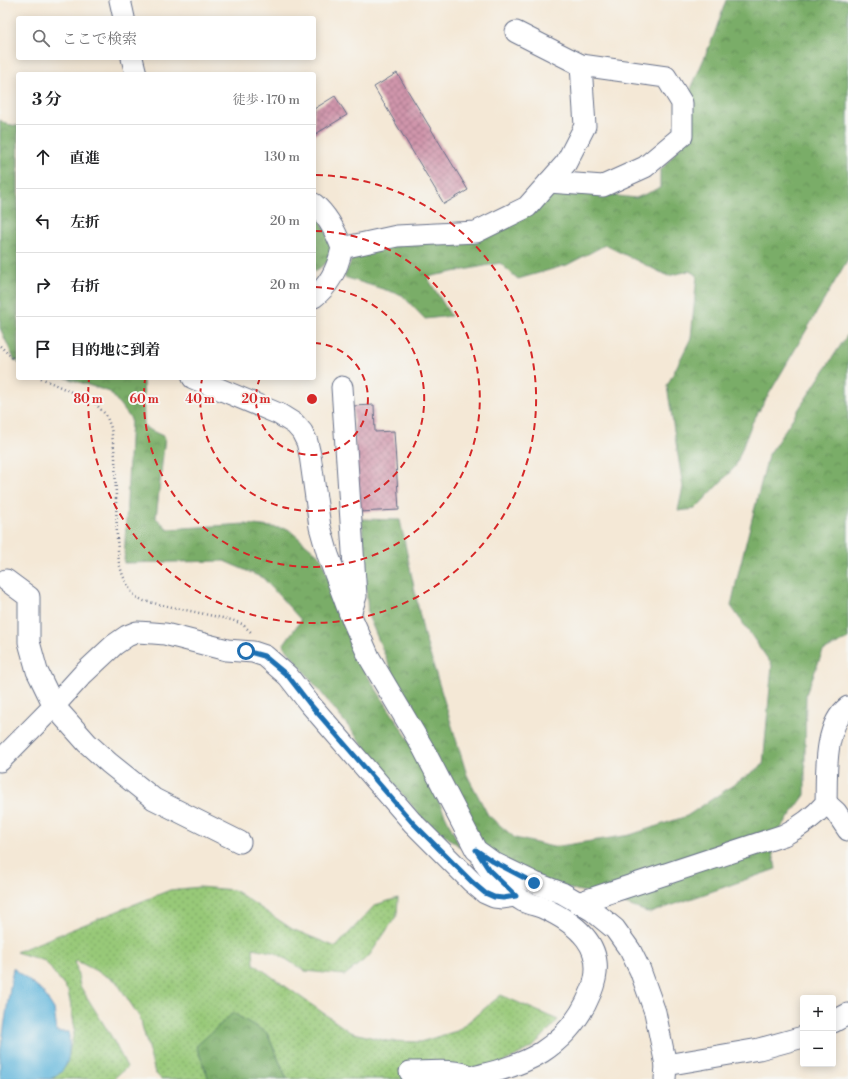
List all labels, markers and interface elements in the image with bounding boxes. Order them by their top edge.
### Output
search box [16,16,316,60]
icon: search [30,27,52,49]
text: ここで検索 [62,30,137,49]
text: 3 分 [32,89,62,111]
text: 徒歩 · 170 m [233,92,300,108]
icon: ahead [32,146,54,168]
text: 直進 [70,149,100,168]
text: 130 m [265,149,300,165]
icon: left [32,210,54,232]
text: 左折 [70,213,100,232]
text: 20 m [270,213,300,229]
icon: right [32,274,54,296]
text: 右折 [70,277,100,296]
text: 20 m [270,277,300,293]
icon: arrive [32,338,54,360]
text: 目的地に到着 [70,341,160,360]
text: 80 m [73,392,103,407]
text: 60 m [129,392,159,407]
text: 40 m [185,392,215,407]
text: 20 m [241,392,271,407]
centre of rings [305,392,319,406]
route start [237,642,255,660]
route end [525,874,543,892]
map controls [800,995,836,1067]
button: + [800,995,836,1031]
button: − [800,1031,836,1067]

